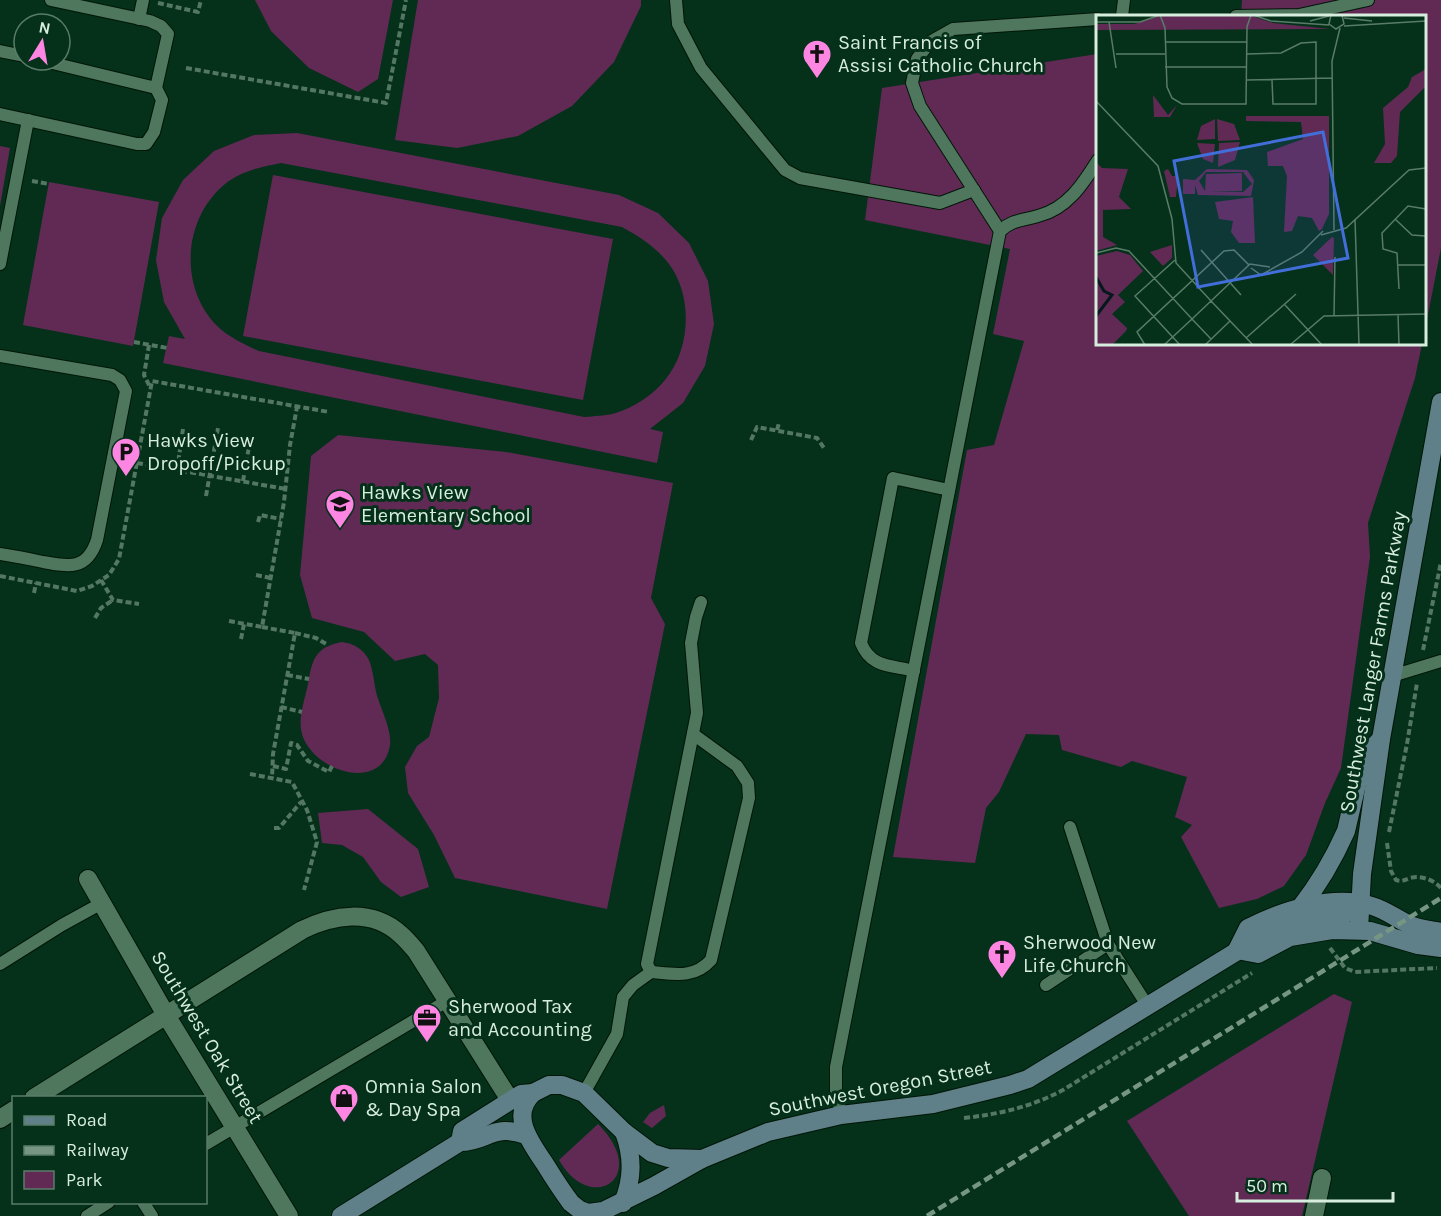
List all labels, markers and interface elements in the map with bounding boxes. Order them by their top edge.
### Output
north arrow [12,12,72,72]
inset map [1096,15,1426,345]
text: N [37,17,52,38]
place label: Saint Francis of Assisi Catholic Church [838,31,1044,77]
church icon: Saint Francis of Assisi Catholic Church [801,38,833,80]
place label: Hawks View Dropoff/Pickup [147,429,286,475]
parking icon: Hawks View Dropoff/Pickup [110,436,142,478]
place label: Hawks View Elementary School [361,481,531,527]
school or university icon: Hawks View Elementary School [324,488,356,530]
street label: Southwest Langer Farms Parkway [1335,509,1411,815]
place label: Sherwood New Life Church [1023,931,1157,977]
church icon: Sherwood New Life Church [986,938,1018,980]
street label: Southwest Oak Street [146,947,268,1128]
place label: Sherwood Tax and Accounting [448,995,592,1041]
office icon: Sherwood Tax and Accounting [411,1002,443,1044]
street label: Southwest Oregon Street [767,1055,994,1121]
place label: Omnia Salon & Day Spa [365,1075,482,1121]
shop icon: Omnia Salon & Day Spa [328,1082,360,1124]
legend [12,1096,207,1204]
text: Road [66,1109,107,1131]
text: Railway [66,1139,129,1161]
scale bar [1237,1165,1393,1203]
text: Park [66,1169,103,1191]
text: 50 m [1246,1175,1288,1197]

